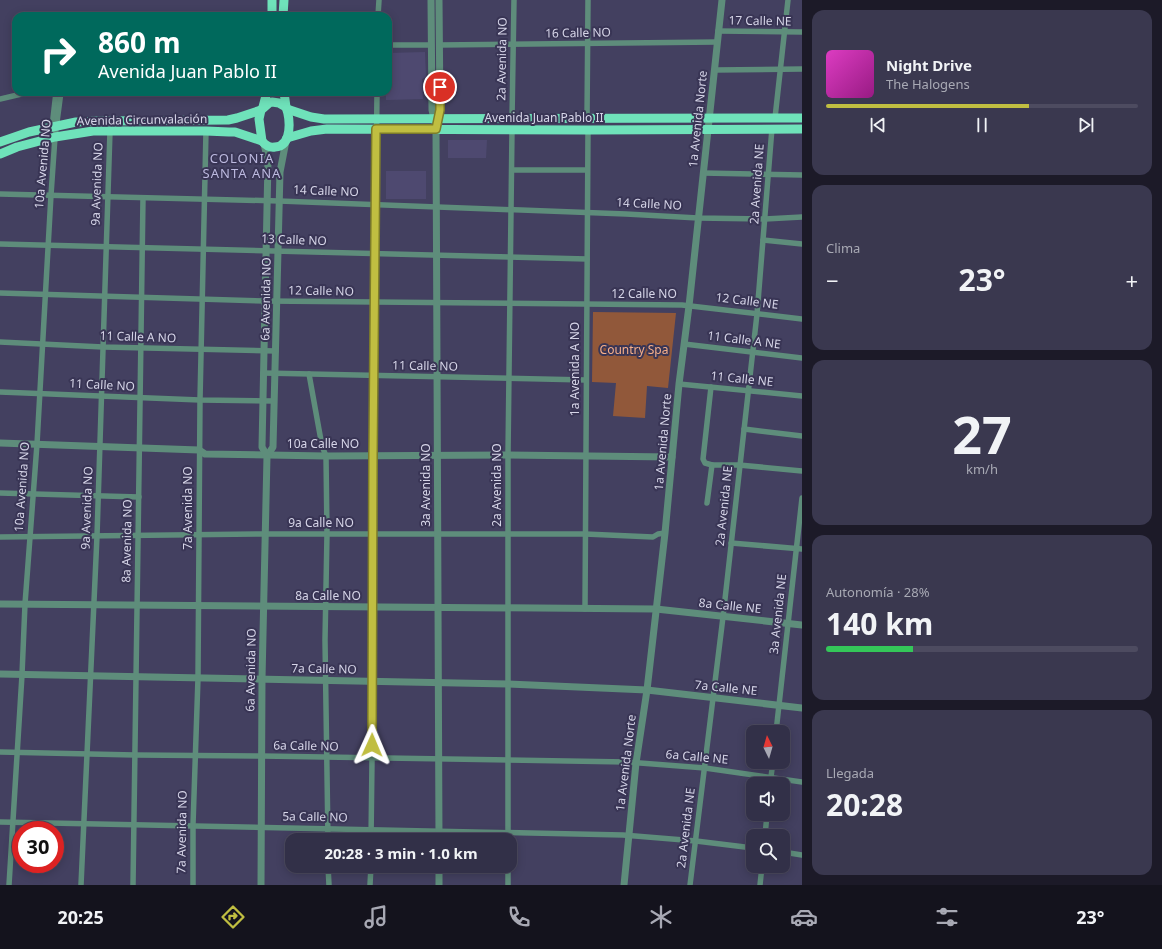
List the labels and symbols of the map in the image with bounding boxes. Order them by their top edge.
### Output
street label: 17 Calle NE [728,11,792,30]
street label: 2a Avenida NO [492,17,511,101]
street label: 16 Calle NO [545,23,611,42]
street label: 1a Avenida Norte [684,69,711,168]
pin [423,70,457,104]
street label: Avenida Juan Pablo II [484,109,604,126]
street label: Avenida Circunvalación [77,110,207,129]
street label: 10a Avenida NO [30,118,55,210]
street label: 9a Avenida NO [87,142,106,226]
street label: 2a Avenida NE [745,143,768,225]
district label: COLONIA SANTA ANA [203,149,281,182]
street label: 14 Calle NO [293,181,359,200]
street label: 14 Calle NO [616,193,682,214]
street label: 13 Calle NO [261,230,327,249]
street label: 6a Avenida NO [256,257,275,341]
street label: 12 Calle NO [288,281,354,300]
street label: 12 Calle NO [611,285,677,302]
street label: 12 Calle NE [715,288,779,313]
street label: 1a Avenida A NO [566,322,583,416]
street label: 11 Calle A NO [99,327,177,346]
street label: 11 Calle A NE [706,327,782,352]
park label: Country Spa [600,341,668,358]
street label: 11 Calle NO [392,356,458,375]
street label: 11 Calle NE [710,367,774,390]
street label: 11 Calle NO [69,374,135,395]
street label: 1a Avenida Norte [650,392,675,491]
street label: 10a Calle NO [287,435,359,452]
street label: 10a Avenida NO [10,441,33,533]
street label: 3a Avenida NO [417,443,434,527]
street label: 2a Avenida NO [488,443,505,527]
street label: 2a Avenida NE [711,465,736,547]
street label: 9a Avenida NO [77,466,96,550]
street label: 7a Avenida NO [179,466,196,550]
street label: 8a Avenida NO [117,499,136,583]
street label: 9a Calle NO [288,514,354,531]
street label: 3a Avenida NE [765,573,790,655]
street label: 8a Calle NO [295,587,361,604]
street label: 8a Calle NE [698,594,762,617]
street label: 6a Avenida NO [241,628,260,712]
street label: 7a Calle NO [291,659,357,678]
street label: 7a Calle NE [694,676,758,699]
street label: 1a Avenida Norte [611,713,640,812]
position arrow [351,724,393,766]
north arrow [746,725,790,769]
street label: 6a Calle NO [273,736,339,755]
street label: 6a Calle NE [665,745,729,768]
street label: 2a Avenida NE [672,787,699,869]
street label: 7a Avenida NO [172,790,191,874]
street label: 5a Calle NO [282,807,348,826]
speed limit sign: 30 [12,821,64,873]

